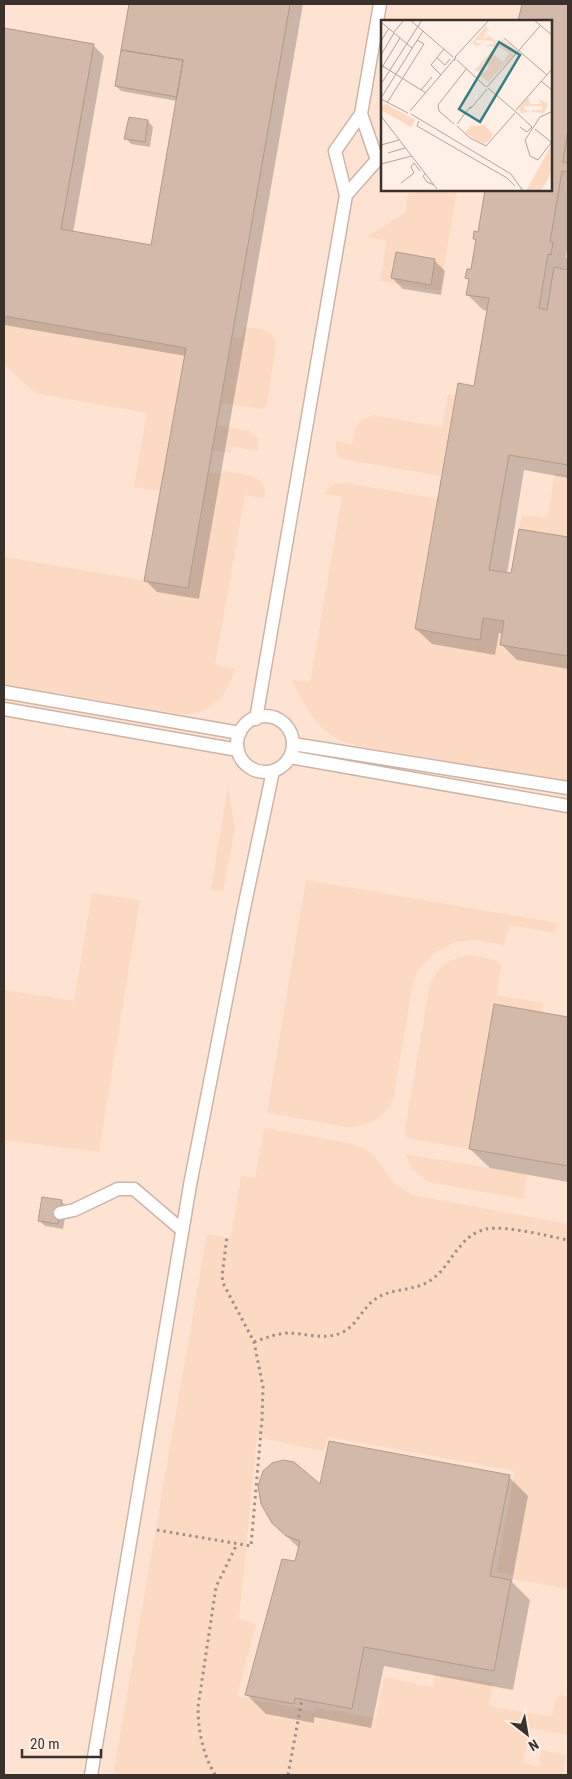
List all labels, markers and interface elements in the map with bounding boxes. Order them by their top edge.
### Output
inset map [381,20,552,191]
north arrow [502,1709,552,1759]
scale bar [22,1726,101,1758]
text: 20 m [30,1735,60,1753]
text: N [526,1736,541,1754]

